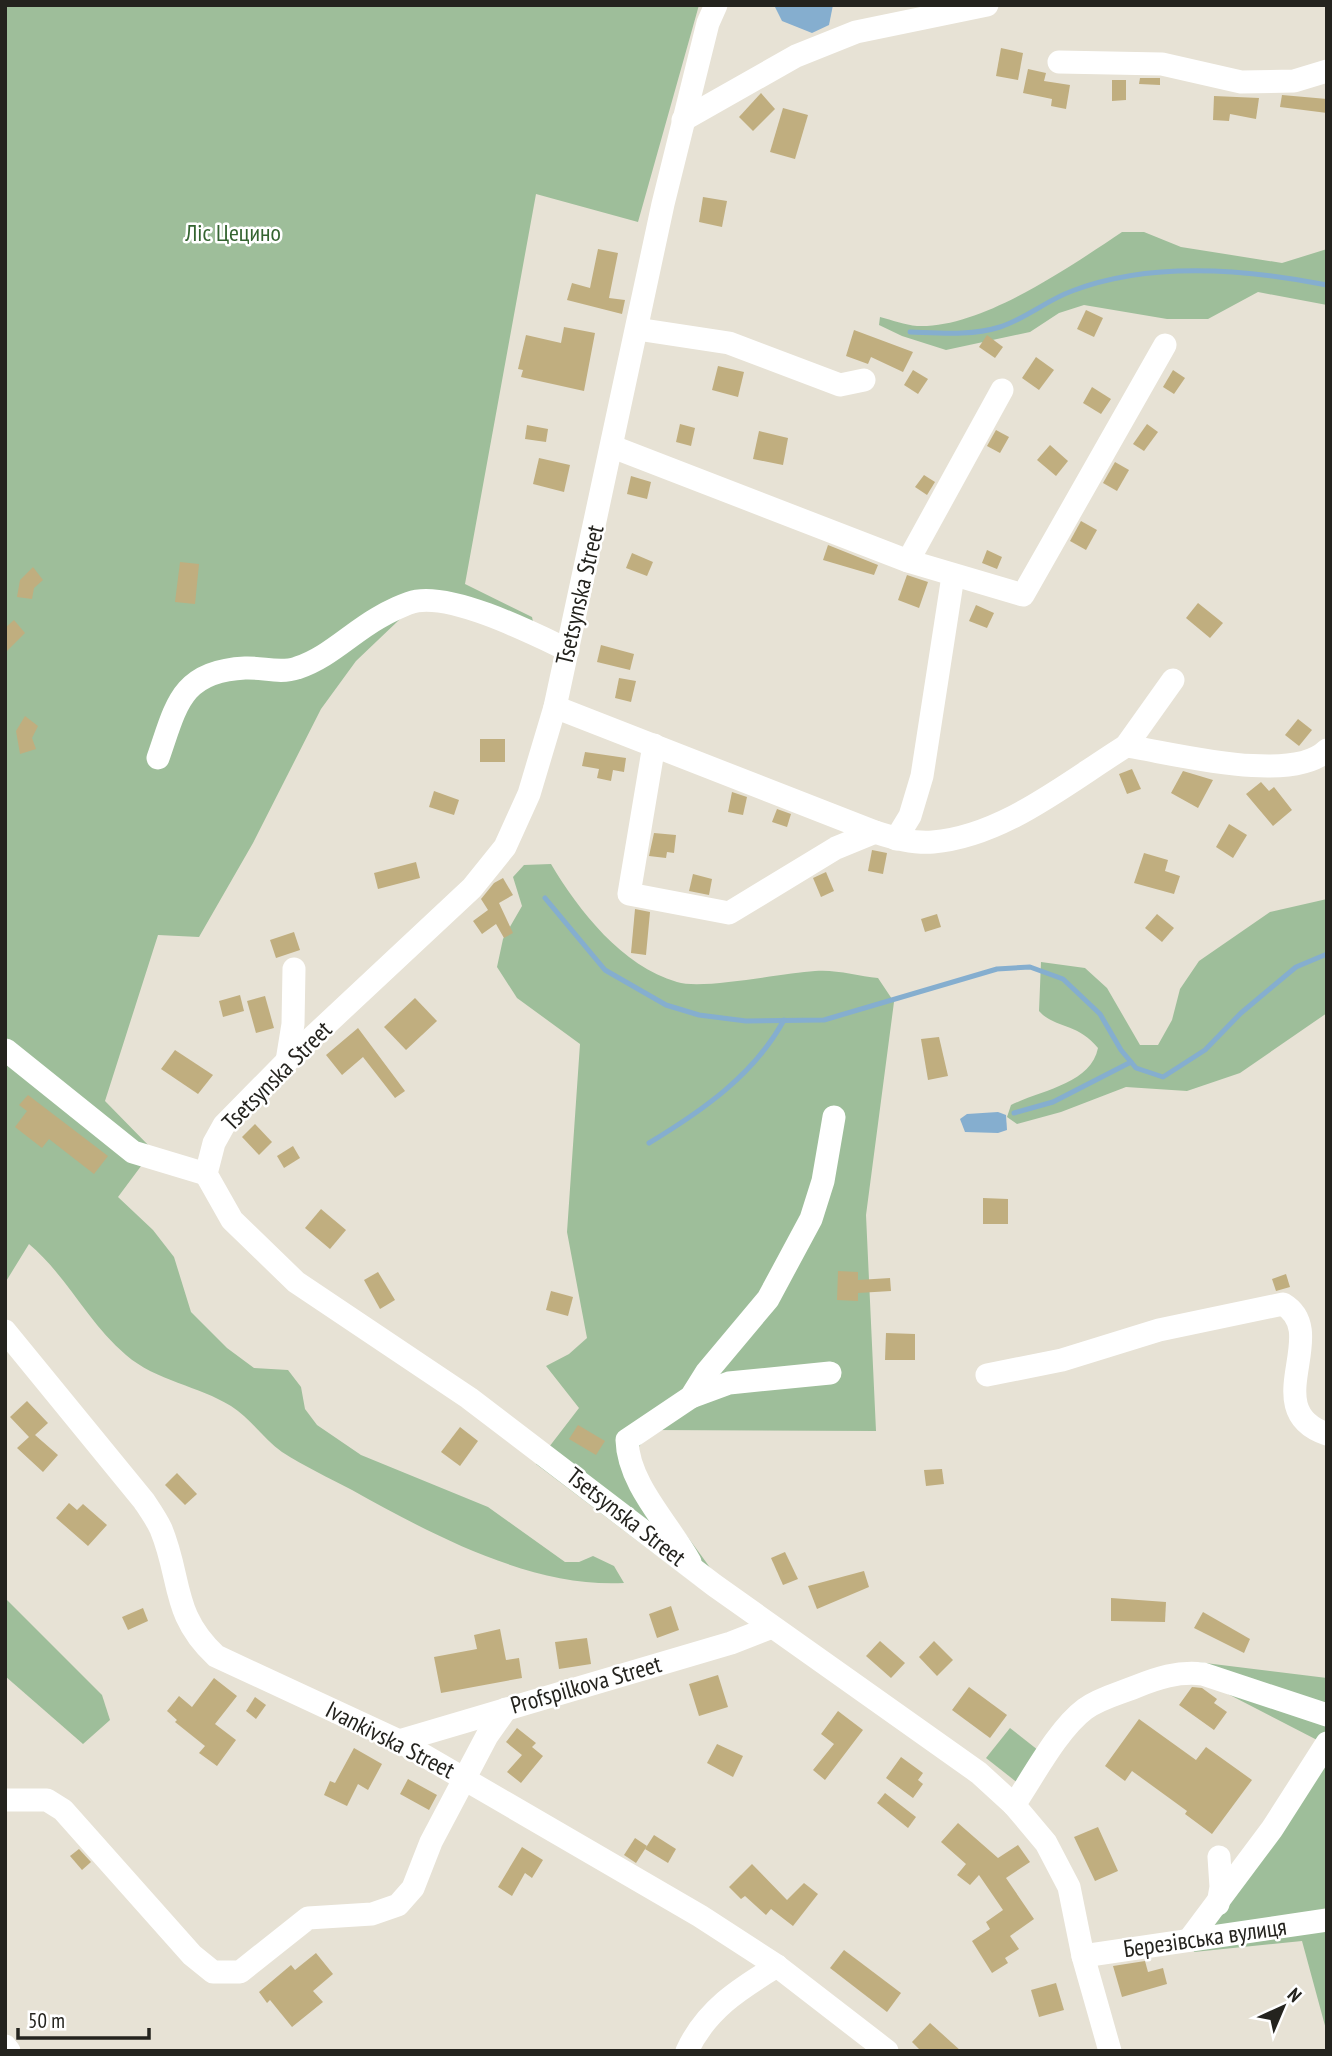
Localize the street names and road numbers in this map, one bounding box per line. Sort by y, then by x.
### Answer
street label: Tsetsynska Street [548,521,611,668]
street label: Tsetsynska Street [215,1014,338,1137]
street label: Tsetsynska Street [561,1460,692,1573]
street label: Profspilkova Street [507,1648,665,1721]
street label: Ivankivska Street [321,1694,460,1785]
street label: Березівська вулиця [1121,1911,1288,1964]

